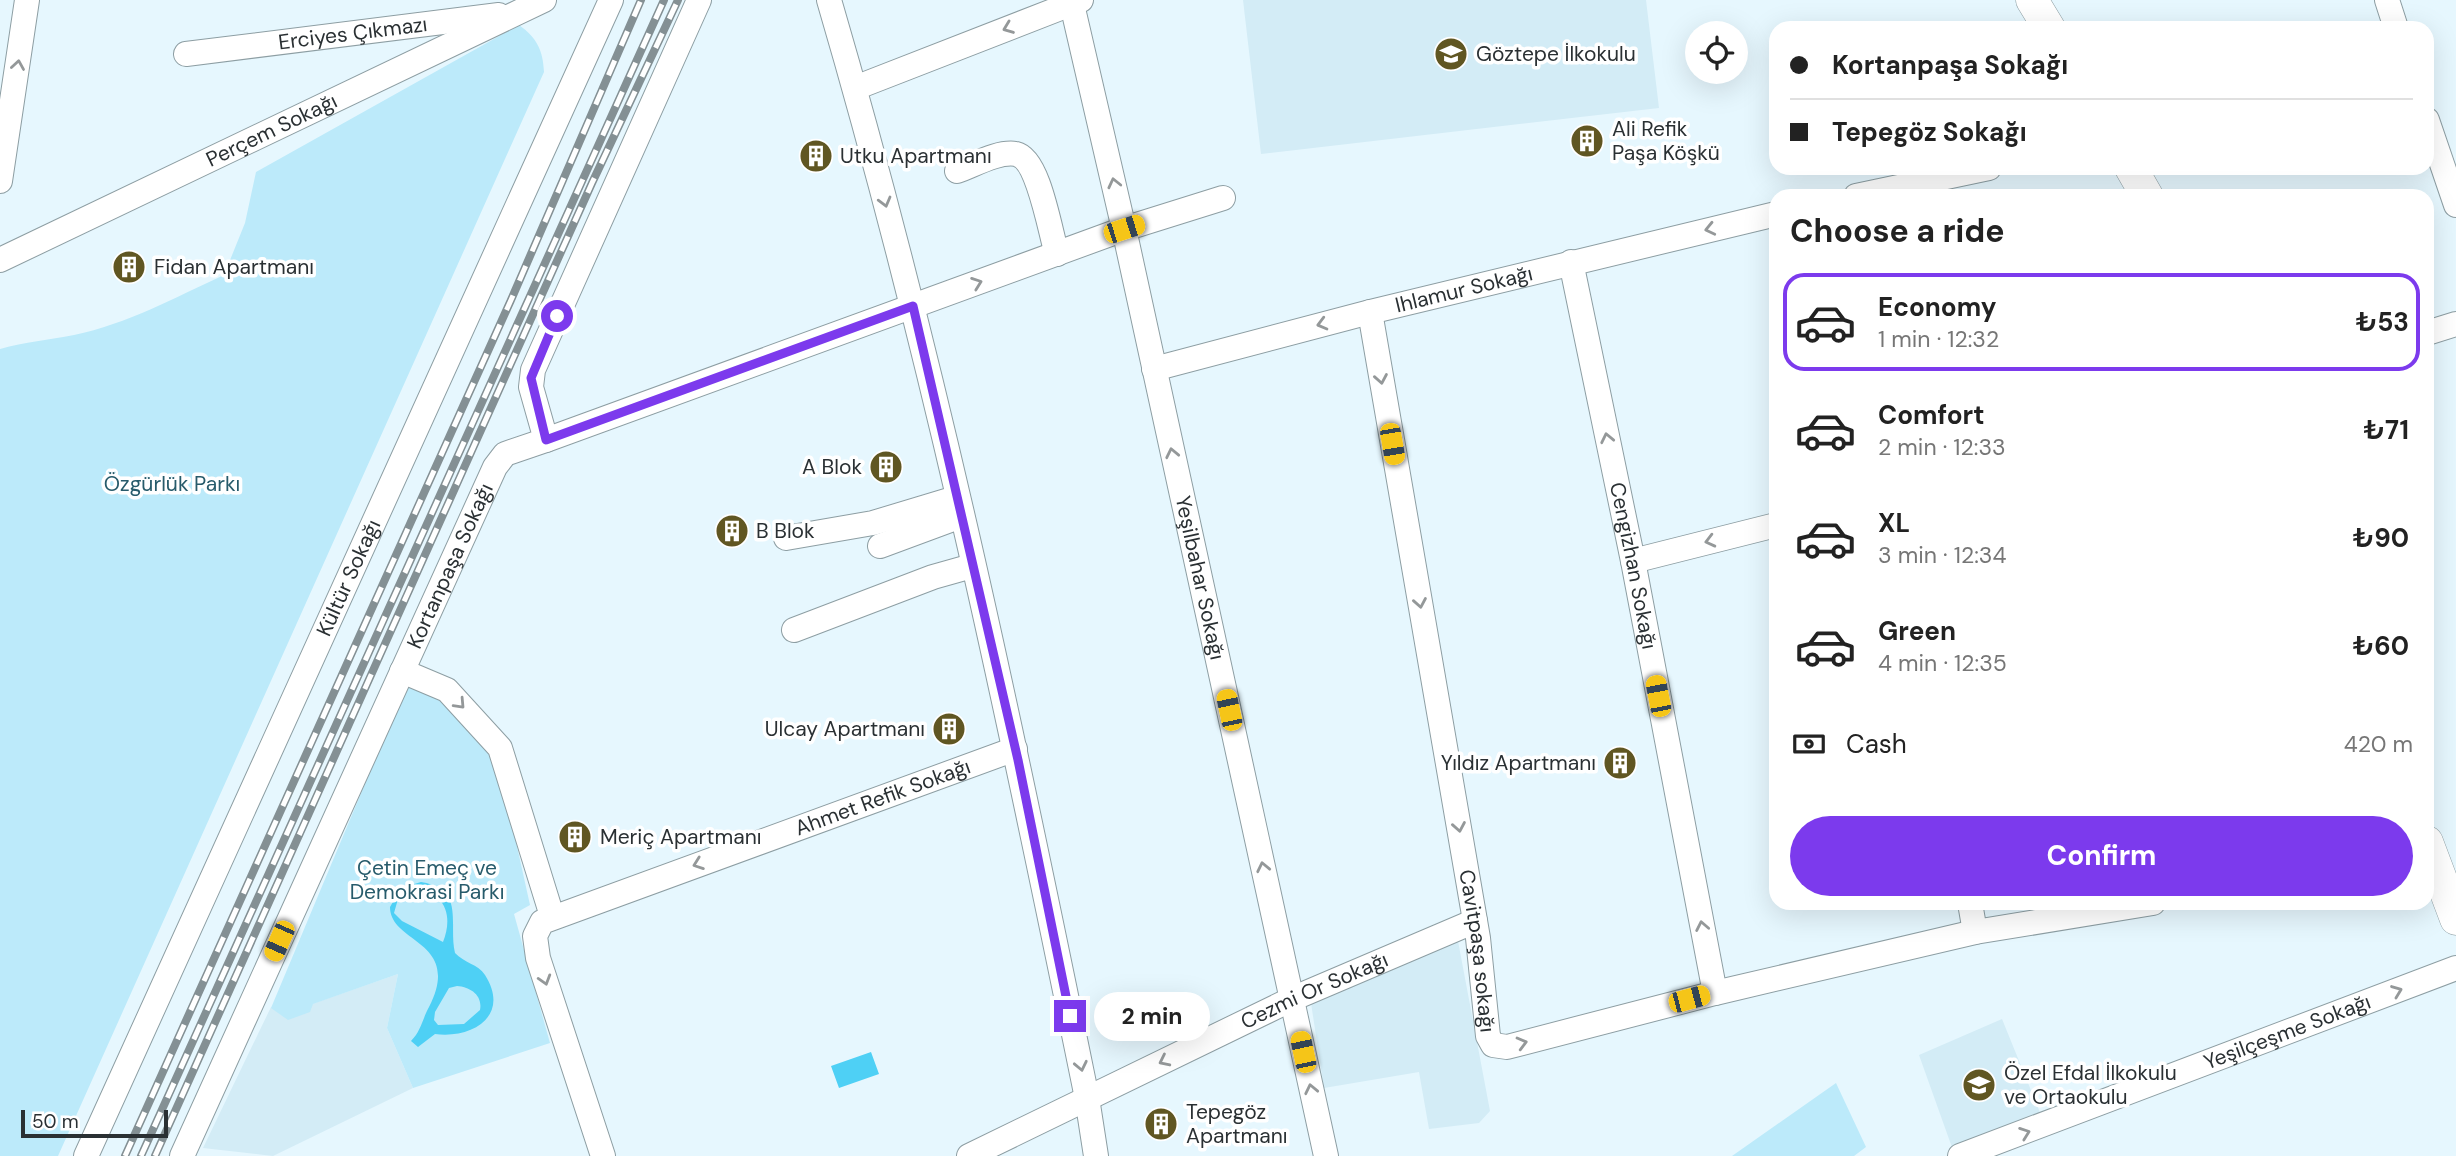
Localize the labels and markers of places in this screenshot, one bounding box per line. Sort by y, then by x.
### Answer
school or university icon: Göztepe İlkokulu [1432,35,1470,73]
place label: Göztepe İlkokulu [1476,40,1636,68]
place label: Ali Refik Paşa Köşkü [1612,115,1720,167]
building icon: Ali Refik Paşa Köşkü [1568,122,1606,160]
building icon: Utku Apartmanı [797,137,835,175]
place label: Utku Apartmanı [840,142,992,170]
building icon: Fidan Apartmanı [110,248,148,286]
place label: Fidan Apartmanı [154,253,314,281]
building icon: A Blok [867,448,905,486]
place label: A Blok [802,453,862,481]
building icon: B Blok [713,512,751,550]
place label: B Blok [756,517,815,545]
building icon: Ulcay Apartmanı [930,710,968,748]
place label: Ulcay Apartmanı [765,715,925,743]
building icon: Yıldız Apartmanı [1601,744,1639,782]
place label: Yıldız Apartmanı [1441,749,1596,777]
building icon: Meriç Apartmanı [556,818,594,856]
place label: Meriç Apartmanı [600,823,761,851]
place label: Özel Efdal İlkokulu ve Ortaokulu [2004,1059,2177,1111]
school or university icon: Özel Efdal İlkokulu ve Ortaokulu [1960,1066,1998,1104]
place label: Tepegöz Apartmanı [1186,1098,1287,1150]
building icon: Tepegöz Apartmanı [1142,1105,1180,1143]

